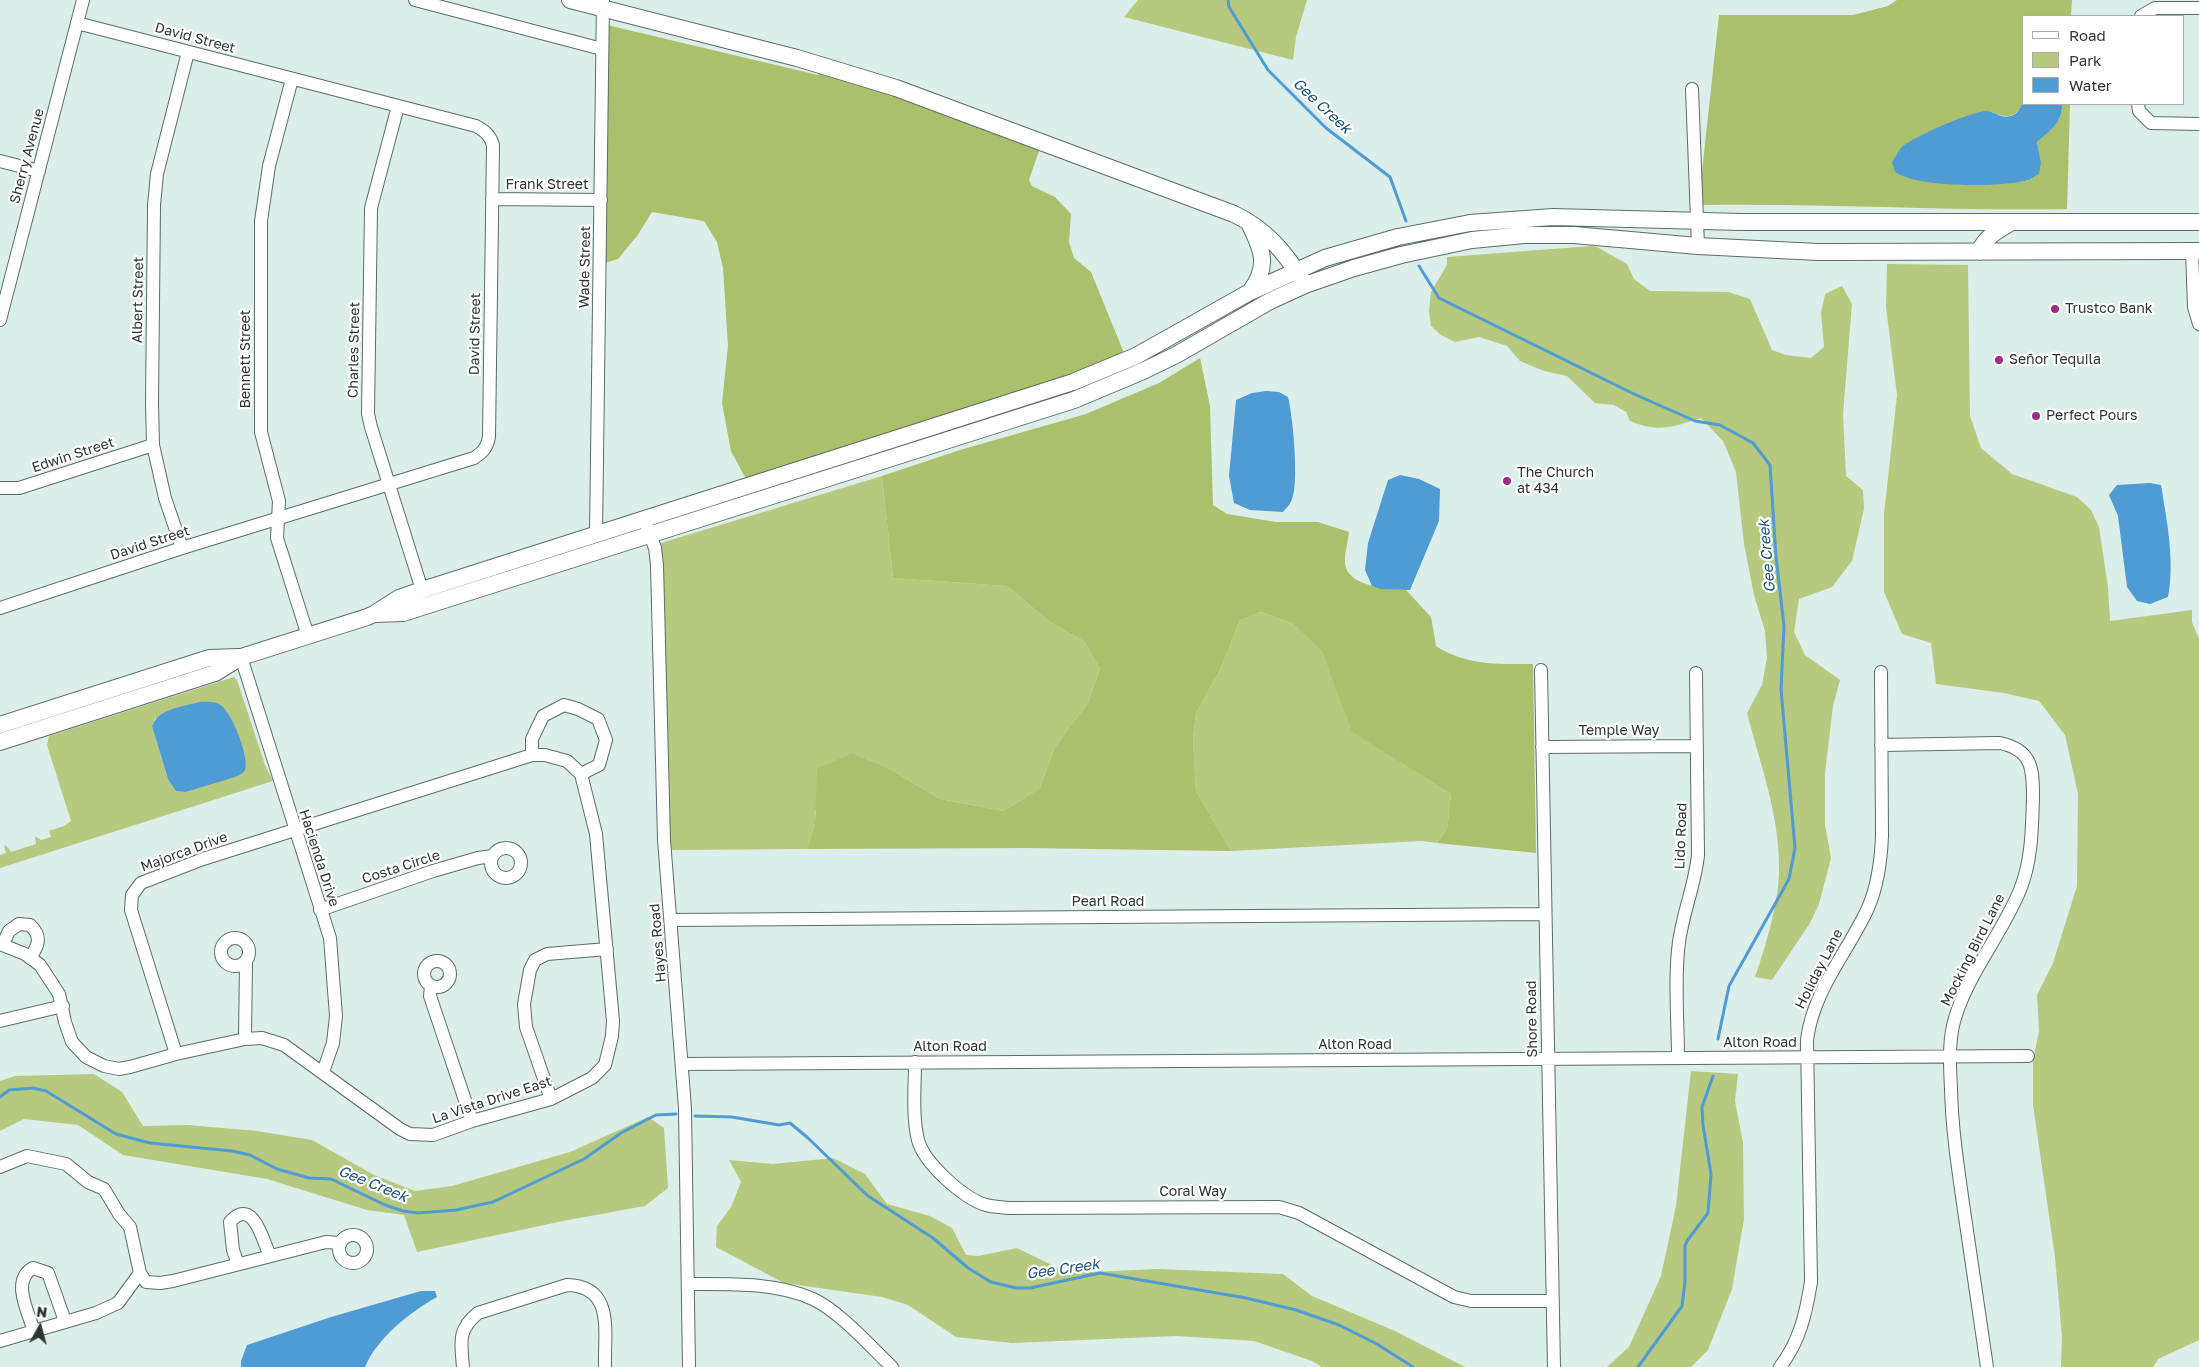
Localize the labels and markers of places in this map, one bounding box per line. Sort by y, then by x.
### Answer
place label: Trustco Bank [2065,301,2153,317]
marker: Trustco Bank [2049,303,2061,315]
place label: Señor Tequila [2009,352,2101,368]
marker: Señor Tequila [1993,354,2005,366]
place label: Perfect Pours [2046,408,2137,424]
marker: Perfect Pours [2030,410,2042,422]
place label: The Church at 434 [1517,465,1594,498]
marker: The Church at 434 [1501,475,1513,487]

